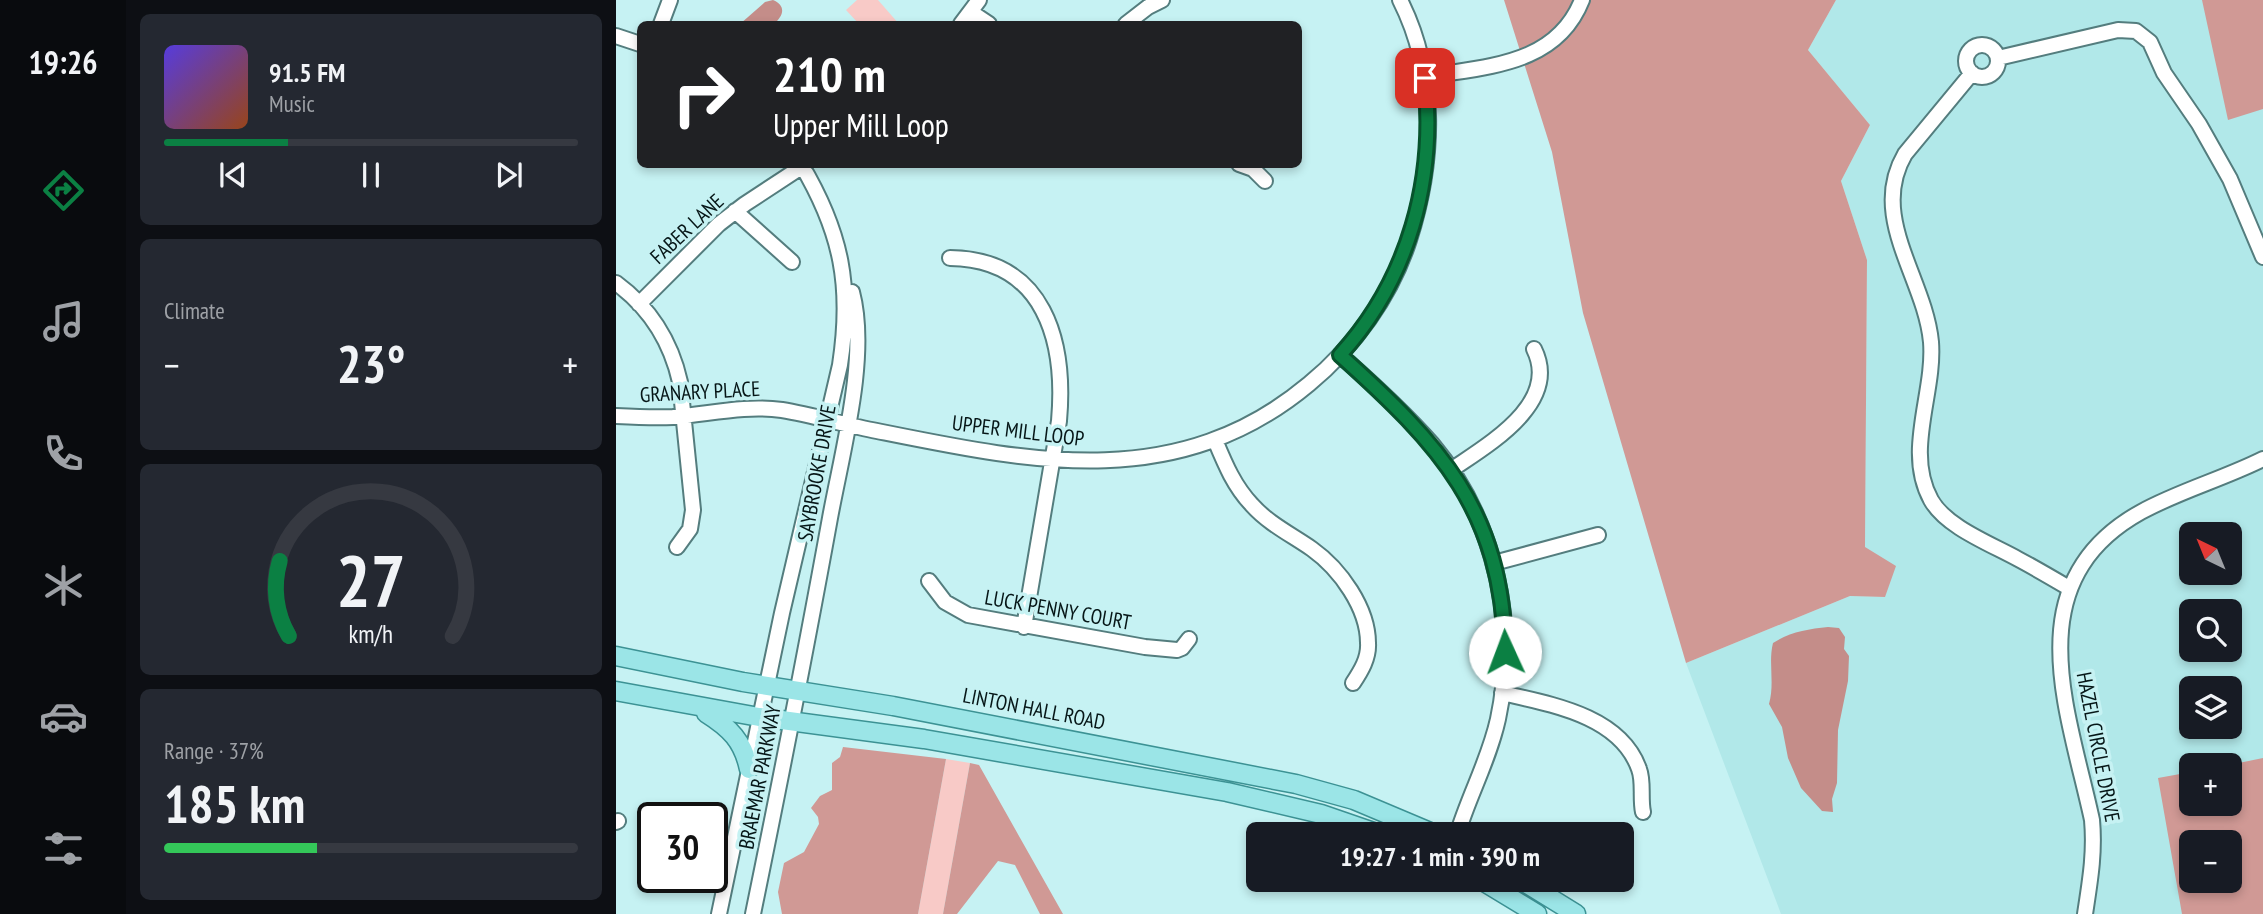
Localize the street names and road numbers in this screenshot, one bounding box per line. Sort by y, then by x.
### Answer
street label: FABER LANE [644,188,729,270]
street label: GRANARY PLACE [639,375,761,408]
street label: SAYBROOKE DRIVE [791,402,842,543]
street label: UPPER MILL LOOP [950,409,1086,452]
street label: LUCK PENNY COURT [983,583,1134,636]
street label: HAZEL CIRCLE DRIVE [2071,670,2126,824]
street label: LINTON HALL ROAD [961,681,1108,736]
street label: BRAEMAR PARKWAY [732,702,787,851]

